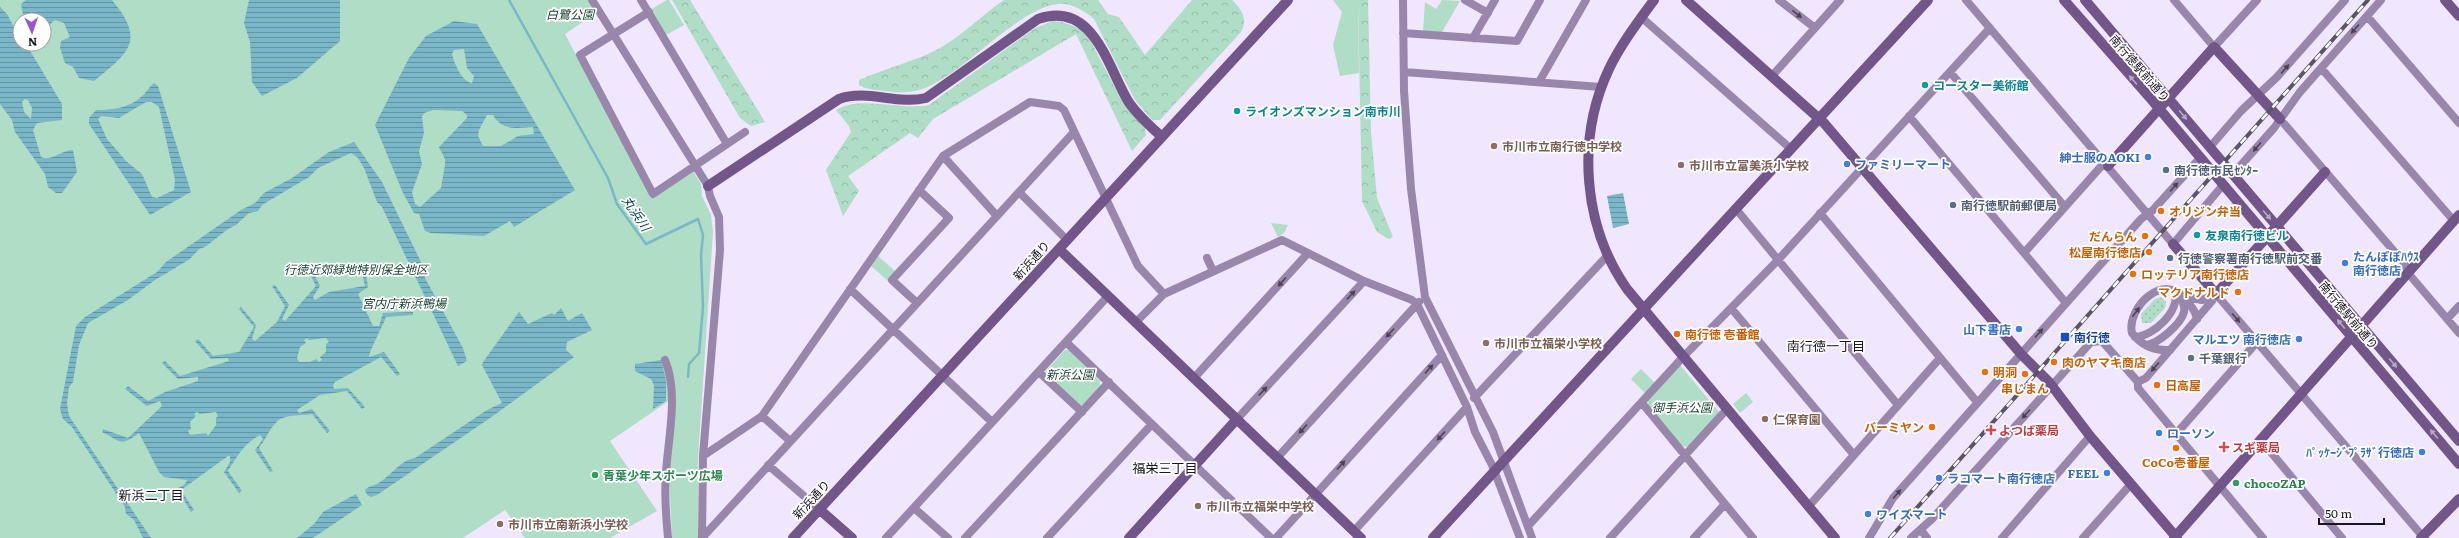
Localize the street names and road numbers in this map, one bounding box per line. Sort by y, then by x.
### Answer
street label: 南行徳駅前通り [2106,30,2174,106]
street label: 新浜通り [1008,236,1054,284]
street label: 南行徳駅前通り [2315,277,2383,353]
street label: 新浜通り [788,475,834,523]

